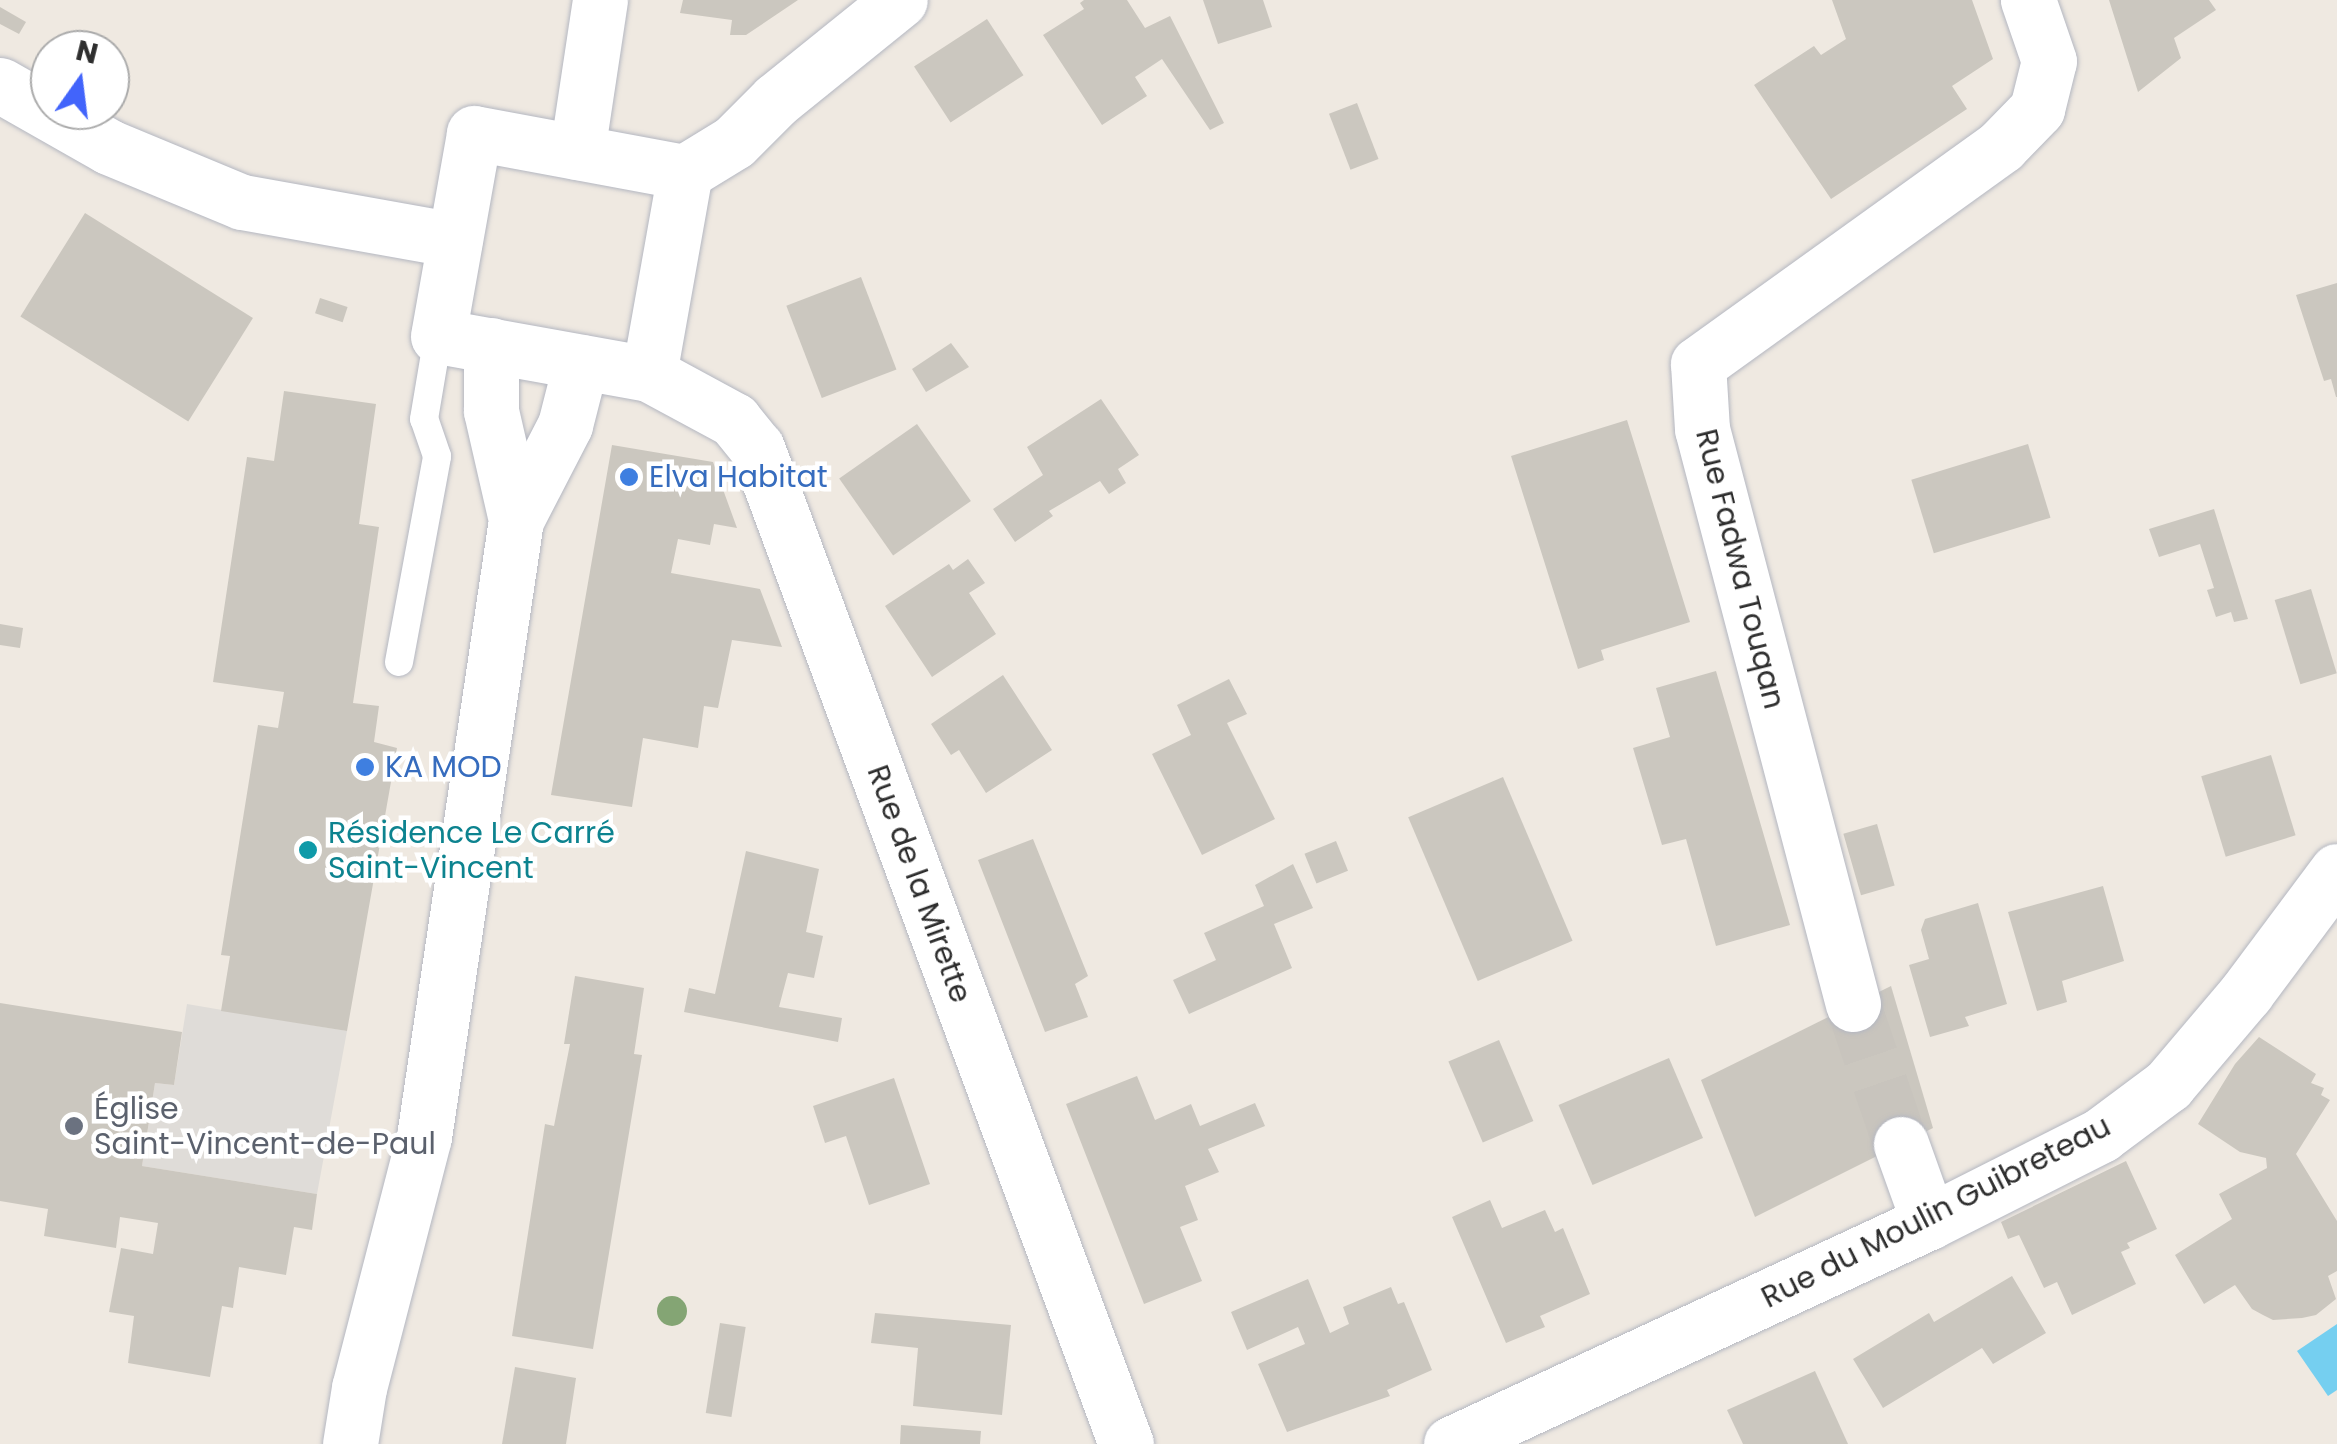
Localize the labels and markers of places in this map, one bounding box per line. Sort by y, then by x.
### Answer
place label: Elva Habitat [649,459,828,495]
marker: Elva Habitat [618,466,640,488]
place label: KA MOD [385,749,502,785]
marker: KA MOD [354,756,376,778]
place label: Résidence Le Carré Saint-Vincent [328,815,615,886]
marker: Résidence Le Carré Saint-Vincent [297,839,319,861]
place label: Église Saint-Vincent-de-Paul [94,1091,436,1162]
marker: Église Saint-Vincent-de-Paul [63,1115,85,1137]

